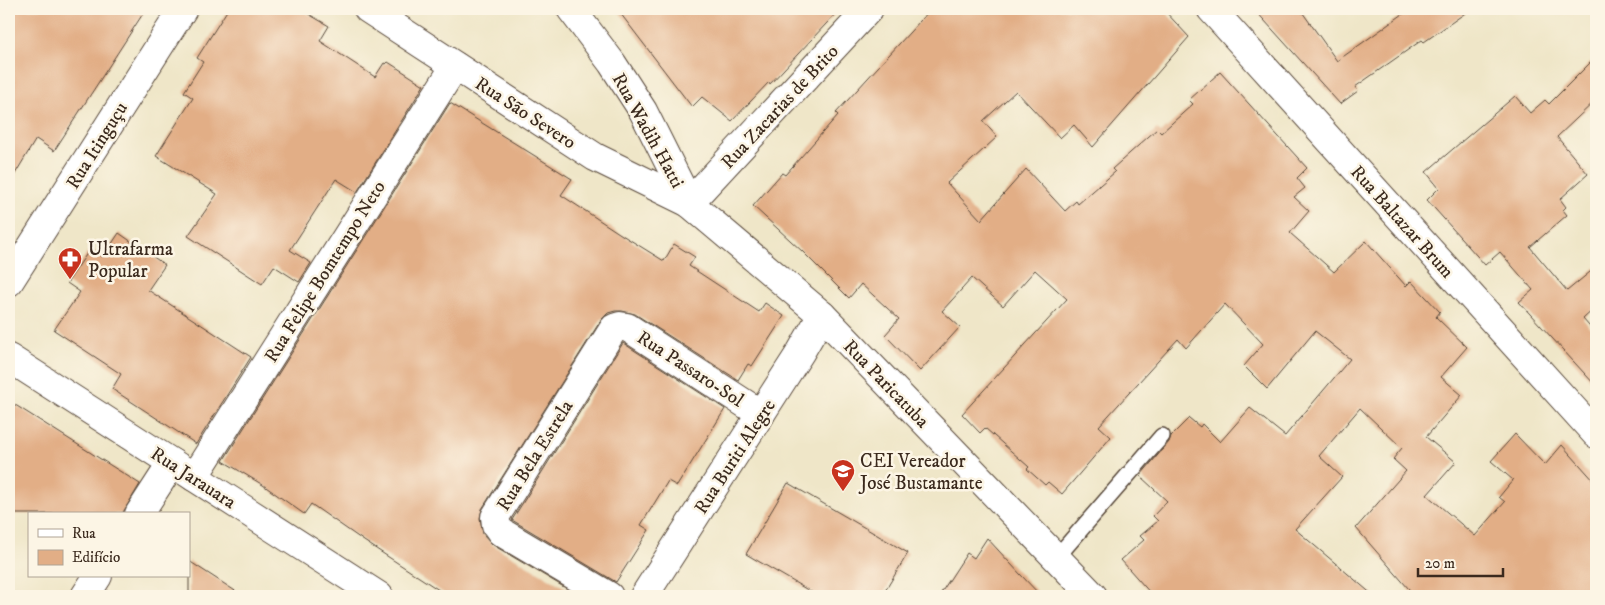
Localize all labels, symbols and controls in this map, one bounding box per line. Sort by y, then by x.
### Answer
street label: Rua Zacarias de Brito [717,40,844,174]
street label: Rua Wadih Hatti [607,69,689,192]
street label: Rua São Severo [470,72,580,154]
street label: Rua Itinguçu [62,98,133,194]
street label: Rua Baltazar Brum [1345,161,1459,283]
street label: Rua Felipe Bomtempo Neto [260,177,391,367]
place label: Ultrafarma Popular [88,238,173,283]
pharmacy icon: Ultrafarma Popular [57,246,83,280]
street label: Rua Passaro-Sol [632,326,748,412]
street label: Rua Paricatuba [838,335,934,433]
street label: Rua Buriti Alegre [690,395,781,518]
street label: Rua Bela Estrela [492,396,578,515]
street label: Rua Jarauara [146,442,240,514]
place label: CEI Vereador José Bustamante [858,450,983,495]
school or university icon: CEI Vereador José Bustamante [830,458,856,492]
legend [28,512,190,578]
text: Rua [72,524,96,543]
scale bar [1418,545,1502,577]
text: Edifício [72,548,120,567]
text: 20 m [1425,554,1455,573]

